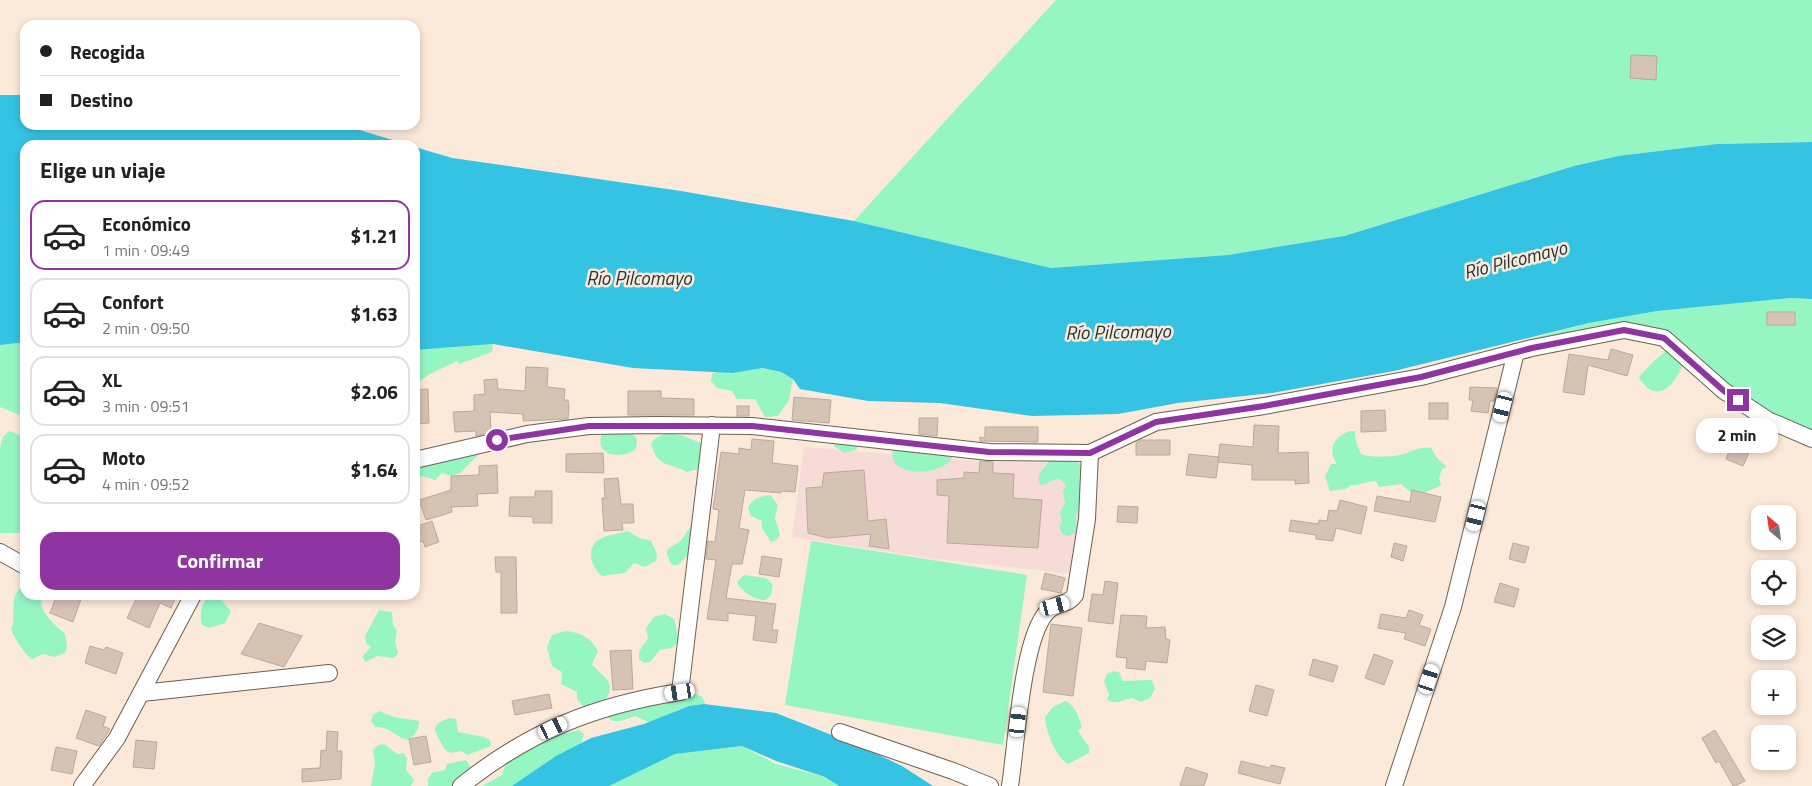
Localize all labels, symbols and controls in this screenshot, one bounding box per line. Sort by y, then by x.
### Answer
text: Recogida [70,37,145,66]
text: Destino [70,85,133,114]
text: Elige un viaje [40,153,166,187]
text: Económico [102,209,191,238]
icon: car [42,213,87,258]
text: $1.21 [351,221,398,250]
water label: Río Pilcomayo [1460,232,1570,286]
text: 1 min · 09:49 [102,238,190,262]
water label: Río Pilcomayo [586,263,692,292]
text: Confort [102,287,164,316]
icon: car [42,291,87,336]
text: $1.63 [351,299,398,328]
text: 2 min · 09:50 [102,316,190,340]
water label: Río Pilcomayo [1065,316,1172,346]
text: XL [102,365,122,394]
icon: car [42,369,87,414]
text: $2.06 [351,377,398,406]
route end [1727,389,1749,411]
car [1492,391,1513,423]
text: 3 min · 09:51 [102,394,190,418]
callout: 2 min [1697,418,1779,452]
text: 2 min [1718,423,1756,447]
route start [486,429,508,451]
text: Moto [102,443,145,472]
icon: car [42,447,87,492]
text: $1.64 [351,455,398,484]
text: 4 min · 09:52 [102,472,190,496]
car [1465,500,1486,532]
north arrow [1751,505,1796,550]
map controls [1751,505,1796,770]
button: Confirmar [40,532,400,590]
button: locate [1751,560,1796,605]
car [1038,595,1071,617]
button: layers [1751,615,1796,660]
car [1417,662,1440,696]
button: + [1751,670,1796,715]
car [664,682,695,702]
car [1008,706,1027,738]
car [536,715,569,741]
button: − [1751,725,1796,770]

